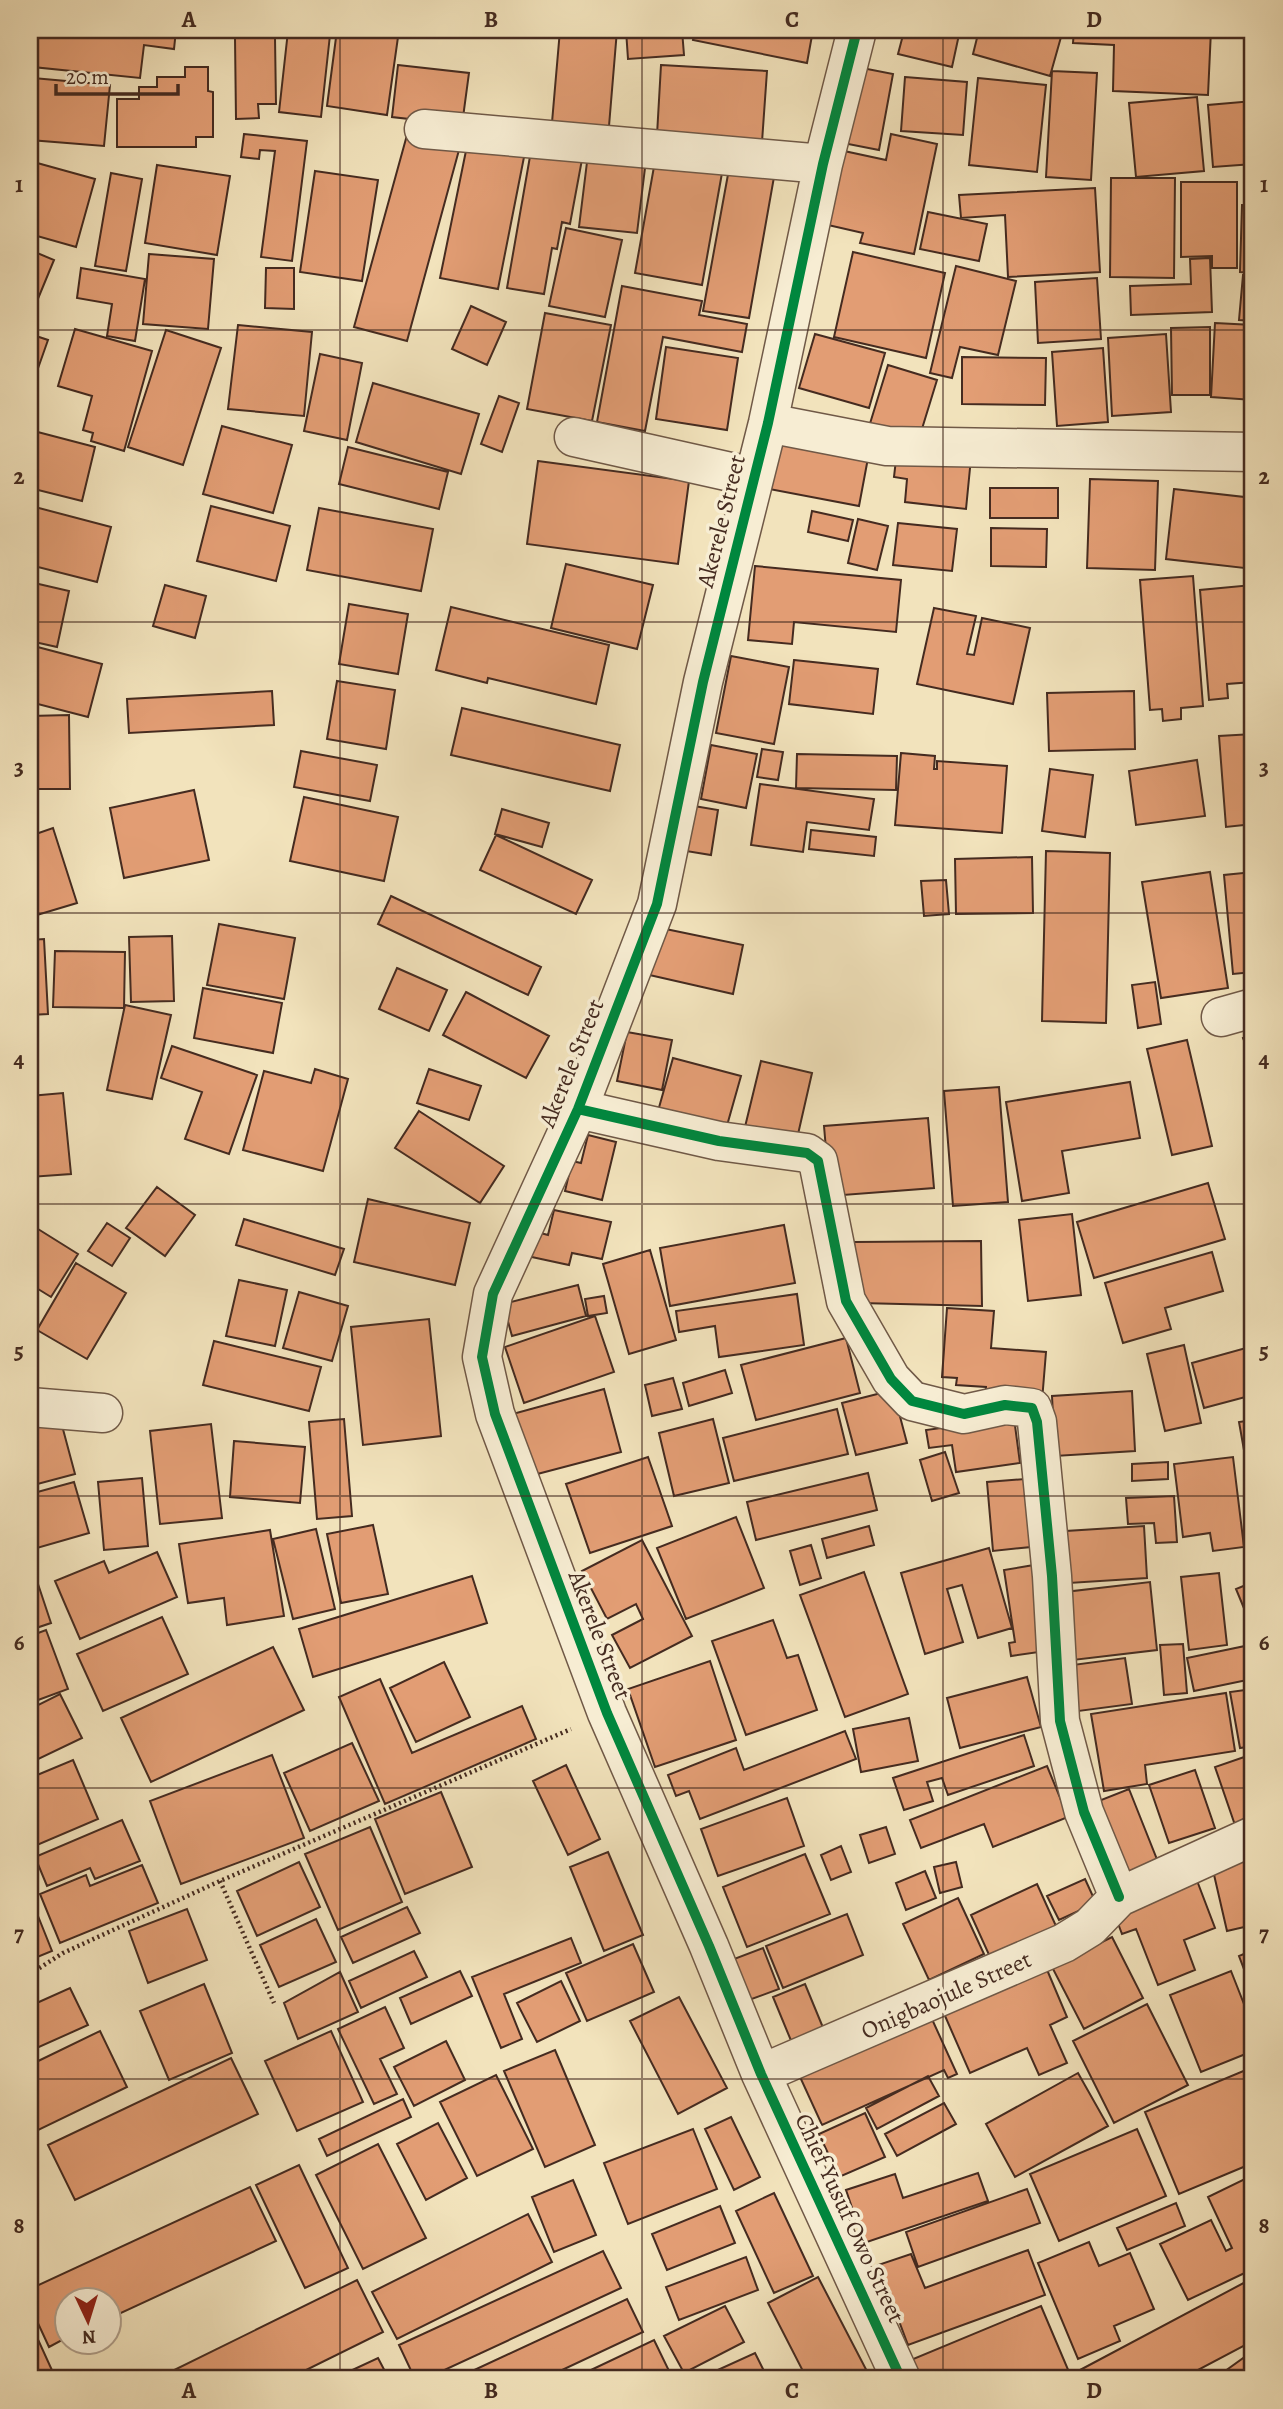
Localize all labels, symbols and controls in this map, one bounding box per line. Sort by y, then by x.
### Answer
text: A [181,4,197,35]
text: B [484,4,498,35]
text: C [785,4,799,35]
text: D [1086,4,1102,35]
scale bar [56,52,178,96]
text: 20 m [66,63,109,91]
text: 1 [15,169,23,200]
text: 1 [1260,169,1268,200]
street label: Akerele Street [689,451,753,592]
text: 2 [13,461,25,492]
text: 2 [1258,461,1270,492]
text: 3 [14,752,24,783]
text: 3 [1259,752,1269,783]
street label: Akerele Street [530,994,611,1133]
text: 4 [14,1044,25,1075]
text: 4 [1259,1044,1270,1075]
text: 5 [14,1335,24,1366]
text: 5 [1259,1335,1269,1366]
street label: Akerele Street [560,1565,639,1704]
text: 6 [14,1627,25,1658]
text: 6 [1259,1627,1270,1658]
text: 7 [14,1918,24,1949]
text: 7 [1259,1918,1269,1949]
street label: Onigbaojule Street [856,1943,1036,2047]
street label: Chief Yusuf Owo Street [787,2108,913,2328]
text: 8 [13,2210,25,2241]
text: 8 [1258,2210,1270,2241]
north arrow [52,2286,122,2356]
text: N [81,2324,97,2350]
text: A [181,2375,197,2406]
text: B [484,2375,498,2406]
text: C [785,2375,799,2406]
text: D [1086,2375,1102,2406]

